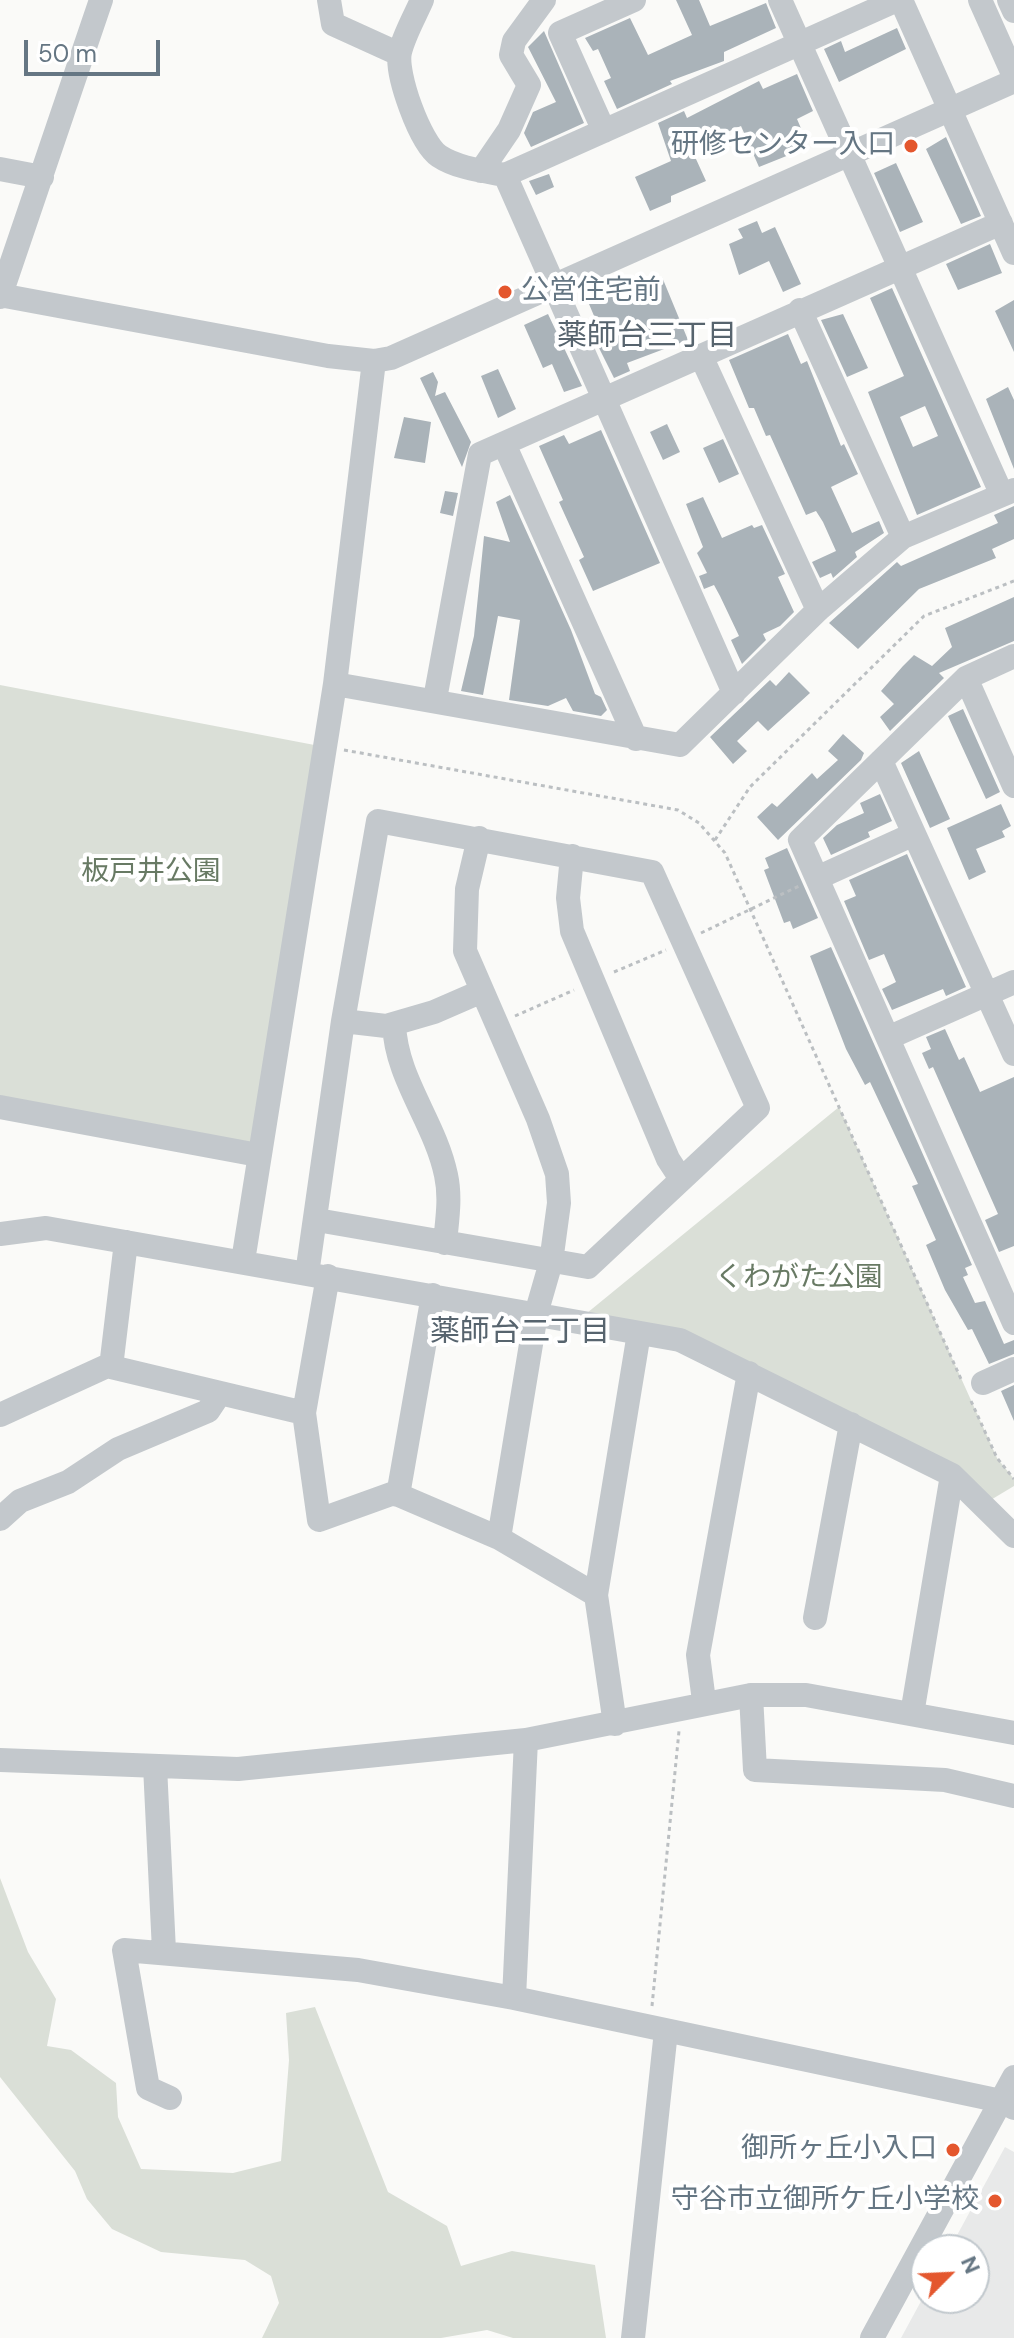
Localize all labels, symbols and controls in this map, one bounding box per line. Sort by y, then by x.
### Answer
scale bar [28,24,164,74]
text: 50 m [38,38,97,69]
place label: 研修センター入口 [671,129,895,163]
marker: 研修センター入口 [902,137,920,155]
place label: 公営住宅前 [521,275,661,309]
marker: 公営住宅前 [496,283,514,301]
district label: 薬師台三丁目 [557,319,737,355]
park label: 板戸井公園 [81,856,221,890]
park label: くわがた公園 [715,1262,883,1296]
district label: 薬師台二丁目 [430,1315,610,1351]
place label: 御所ヶ丘小入口 [741,2133,937,2167]
marker: 御所ヶ丘小入口 [944,2141,962,2159]
place label: 守谷市立御所ケ丘小学校 [671,2184,979,2218]
marker: 守谷市立御所ケ丘小学校 [986,2192,1004,2210]
north arrow [910,2234,990,2314]
text: N [954,2252,987,2278]

